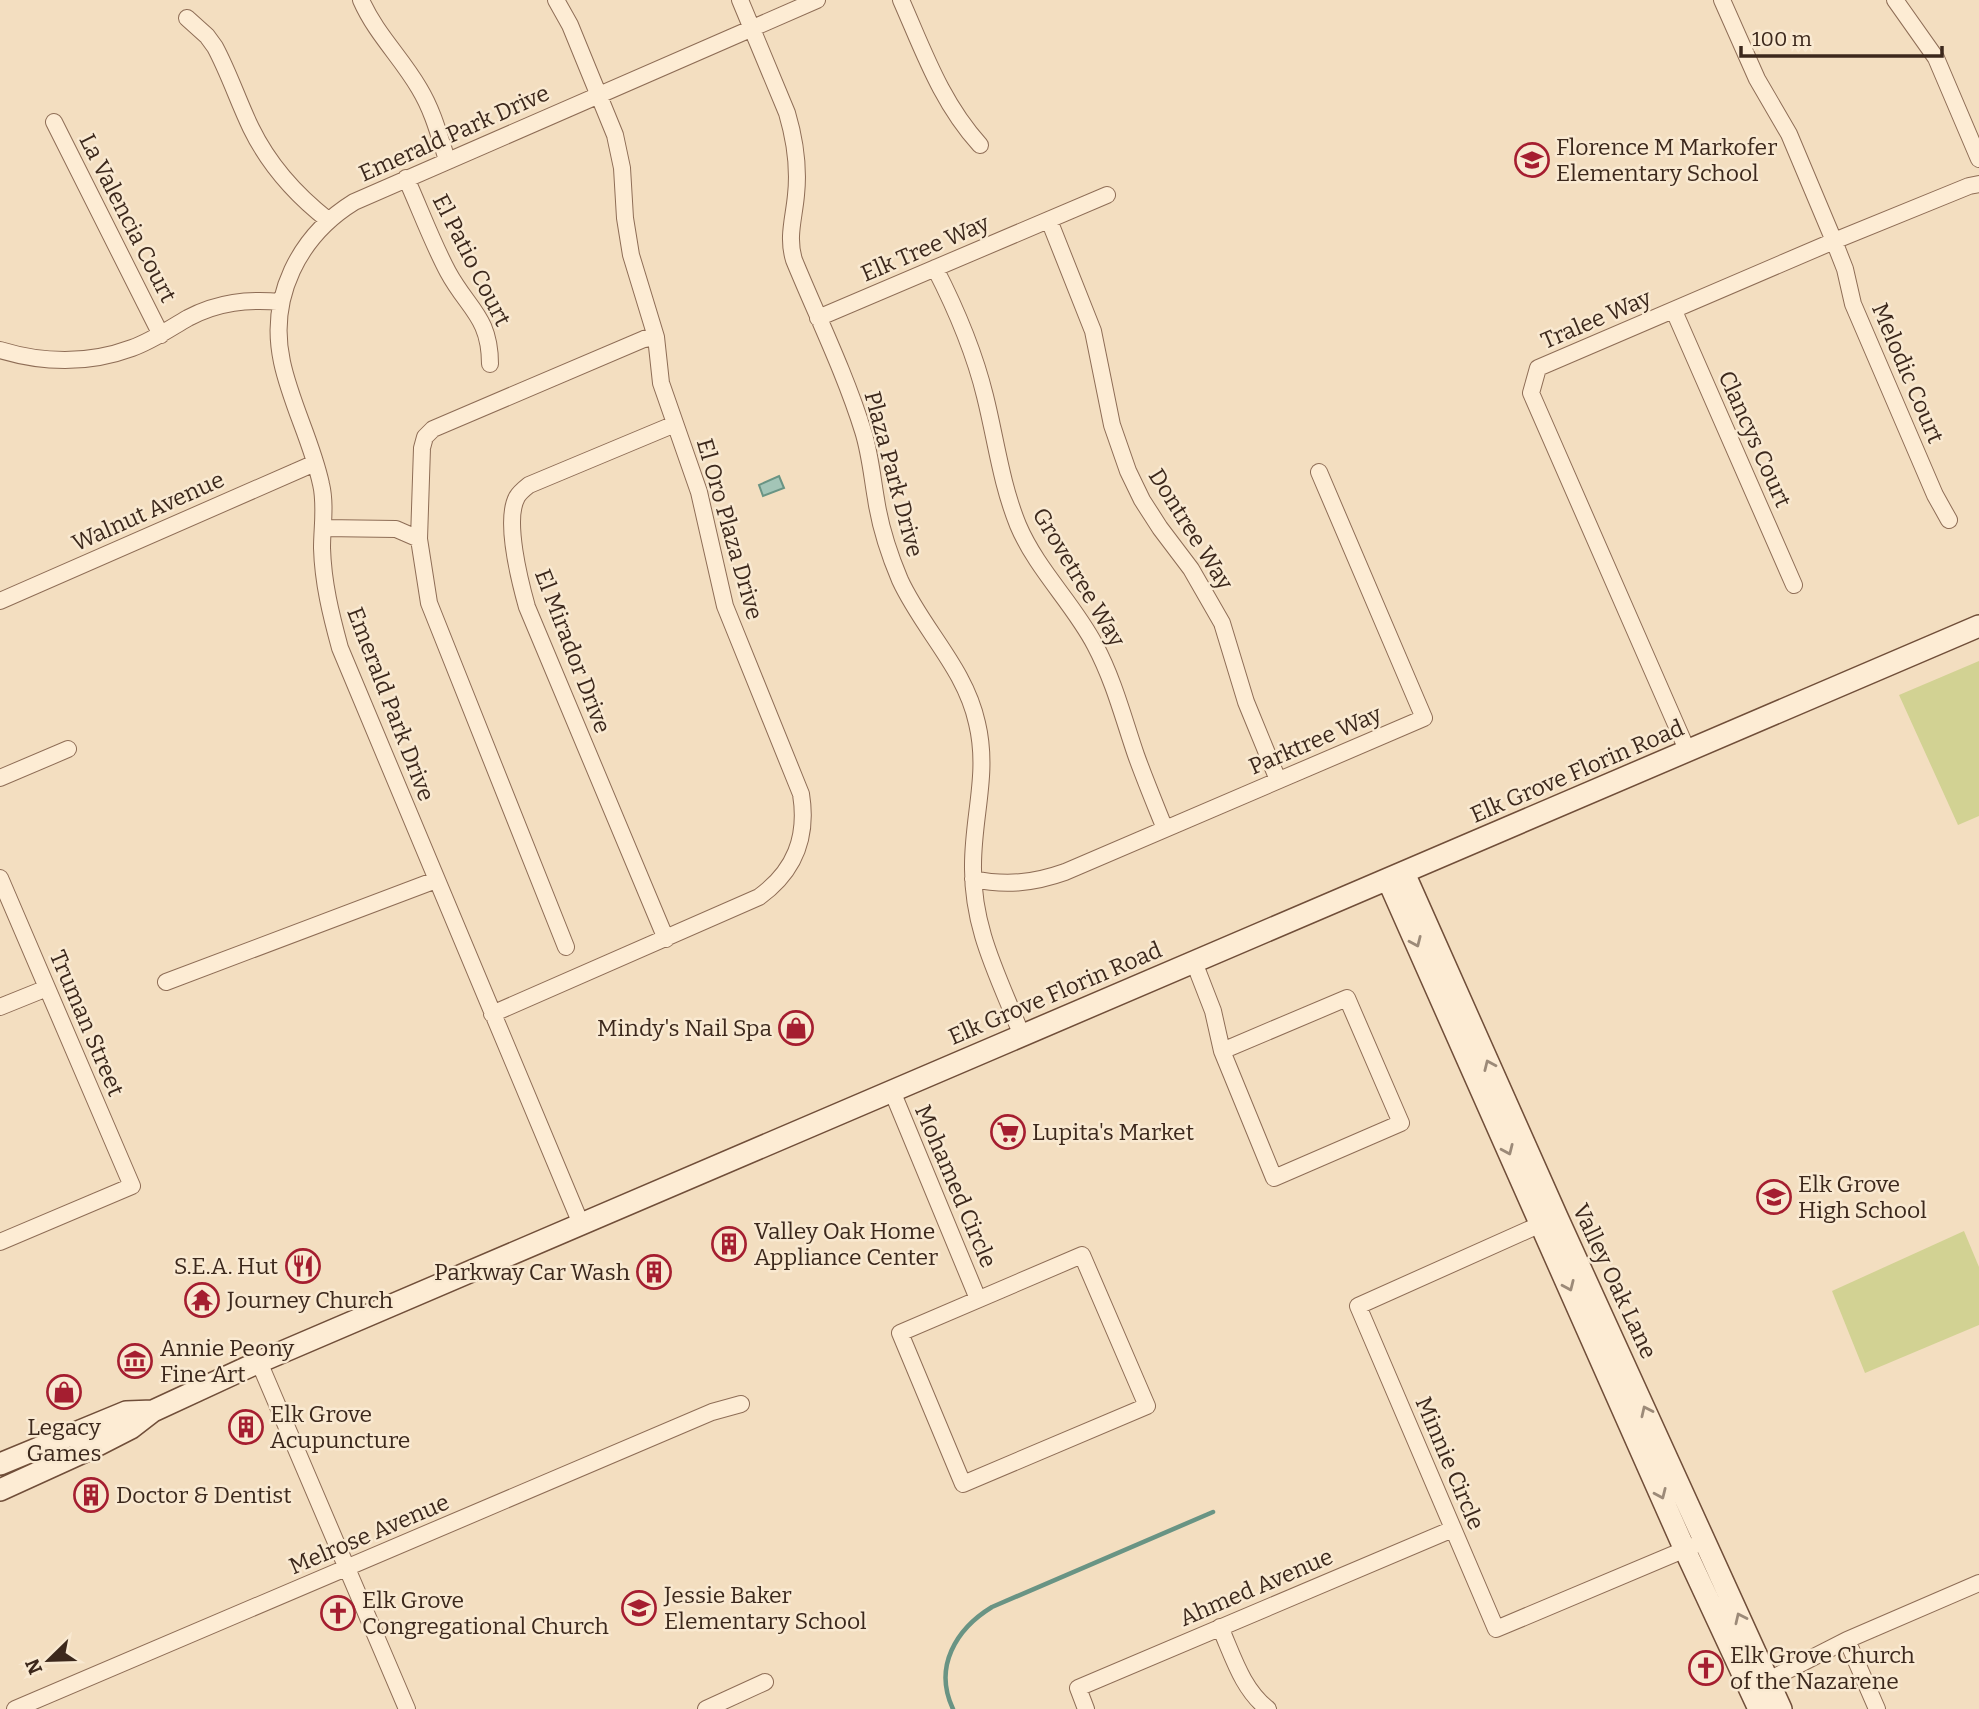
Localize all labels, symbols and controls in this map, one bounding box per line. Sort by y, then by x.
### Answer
scale bar [1741,14,1942,58]
text: 100 m [1752,26,1812,52]
street label: Emerald Park Drive [355,78,553,188]
street label: La Valencia Court [73,129,183,307]
place label: Florence M Markofer Elementary School [1556,133,1777,187]
school or university icon: Florence M Markofer Elementary School [1513,141,1551,179]
street label: El Patio Court [427,189,517,331]
street label: Elk Tree Way [857,208,994,288]
street label: Tralee Way [1537,283,1656,355]
street label: Melodic Court [1866,299,1950,447]
street label: Clancys Court [1712,366,1798,512]
street label: Plaza Park Drive [858,388,930,560]
street label: El Oro Plaza Drive [691,435,769,623]
street label: Dontree Way [1143,463,1240,595]
street label: Walnut Avenue [68,465,228,557]
street label: Grovetree Way [1027,502,1132,652]
street label: El Mirador Drive [529,565,617,737]
street label: Emerald Park Drive [341,603,441,805]
street label: Parktree Way [1244,699,1386,781]
street label: Elk Grove Florin Road [1466,713,1688,829]
street label: Elk Grove Florin Road [944,935,1166,1051]
one-way arrow [1408,935,1422,948]
street label: Truman Street [44,946,130,1100]
shop icon: Mindy's Nail Spa [777,1009,815,1047]
place label: Mindy's Nail Spa [597,1014,772,1042]
one-way arrow [1483,1059,1497,1072]
street label: Mohamed Circle [909,1100,1003,1272]
supermarket icon: Lupita's Market [989,1113,1027,1151]
place label: Lupita's Market [1032,1118,1194,1146]
one-way arrow [1500,1143,1514,1155]
place label: Elk Grove High School [1798,1170,1927,1224]
school or university icon: Elk Grove High School [1755,1178,1793,1216]
street label: Valley Oak Lane [1567,1199,1663,1363]
place label: Valley Oak Home Appliance Center [754,1217,938,1271]
building icon: Valley Oak Home Appliance Center [710,1225,748,1263]
restaurant icon: S.E.A. Hut [284,1247,322,1285]
place label: S.E.A. Hut [174,1252,278,1280]
building icon: Parkway Car Wash [635,1253,673,1291]
place label: Parkway Car Wash [434,1258,630,1286]
one-way arrow [1561,1279,1575,1291]
temple icon: Journey Church [183,1281,221,1319]
place label: Journey Church [226,1286,393,1314]
place label: Annie Peony Fine Art [160,1334,295,1388]
museum icon: Annie Peony Fine Art [116,1342,154,1380]
shop icon: Legacy Games [45,1373,83,1411]
street label: Minnie Circle [1409,1392,1491,1534]
place label: Elk Grove Acupuncture [270,1400,410,1454]
one-way arrow [1640,1406,1654,1418]
building icon: Elk Grove Acupuncture [227,1408,265,1446]
place label: Legacy Games [27,1413,102,1467]
building icon: Doctor & Dentist [72,1476,110,1514]
place label: Doctor & Dentist [116,1481,292,1509]
one-way arrow [1653,1487,1667,1499]
street label: Melrose Avenue [285,1488,453,1580]
street label: Ahmed Avenue [1175,1542,1337,1632]
place label: Jessie Baker Elementary School [663,1581,867,1635]
place label: Elk Grove Congregational Church [362,1586,609,1640]
school or university icon: Jessie Baker Elementary School [620,1589,658,1627]
church icon: Elk Grove Congregational Church [319,1594,357,1632]
one-way arrow [1734,1613,1748,1626]
north arrow [14,1625,84,1695]
place label: Elk Grove Church of the Nazarene [1730,1641,1915,1695]
church icon: Elk Grove Church of the Nazarene [1687,1649,1725,1687]
text: N [20,1655,47,1678]

